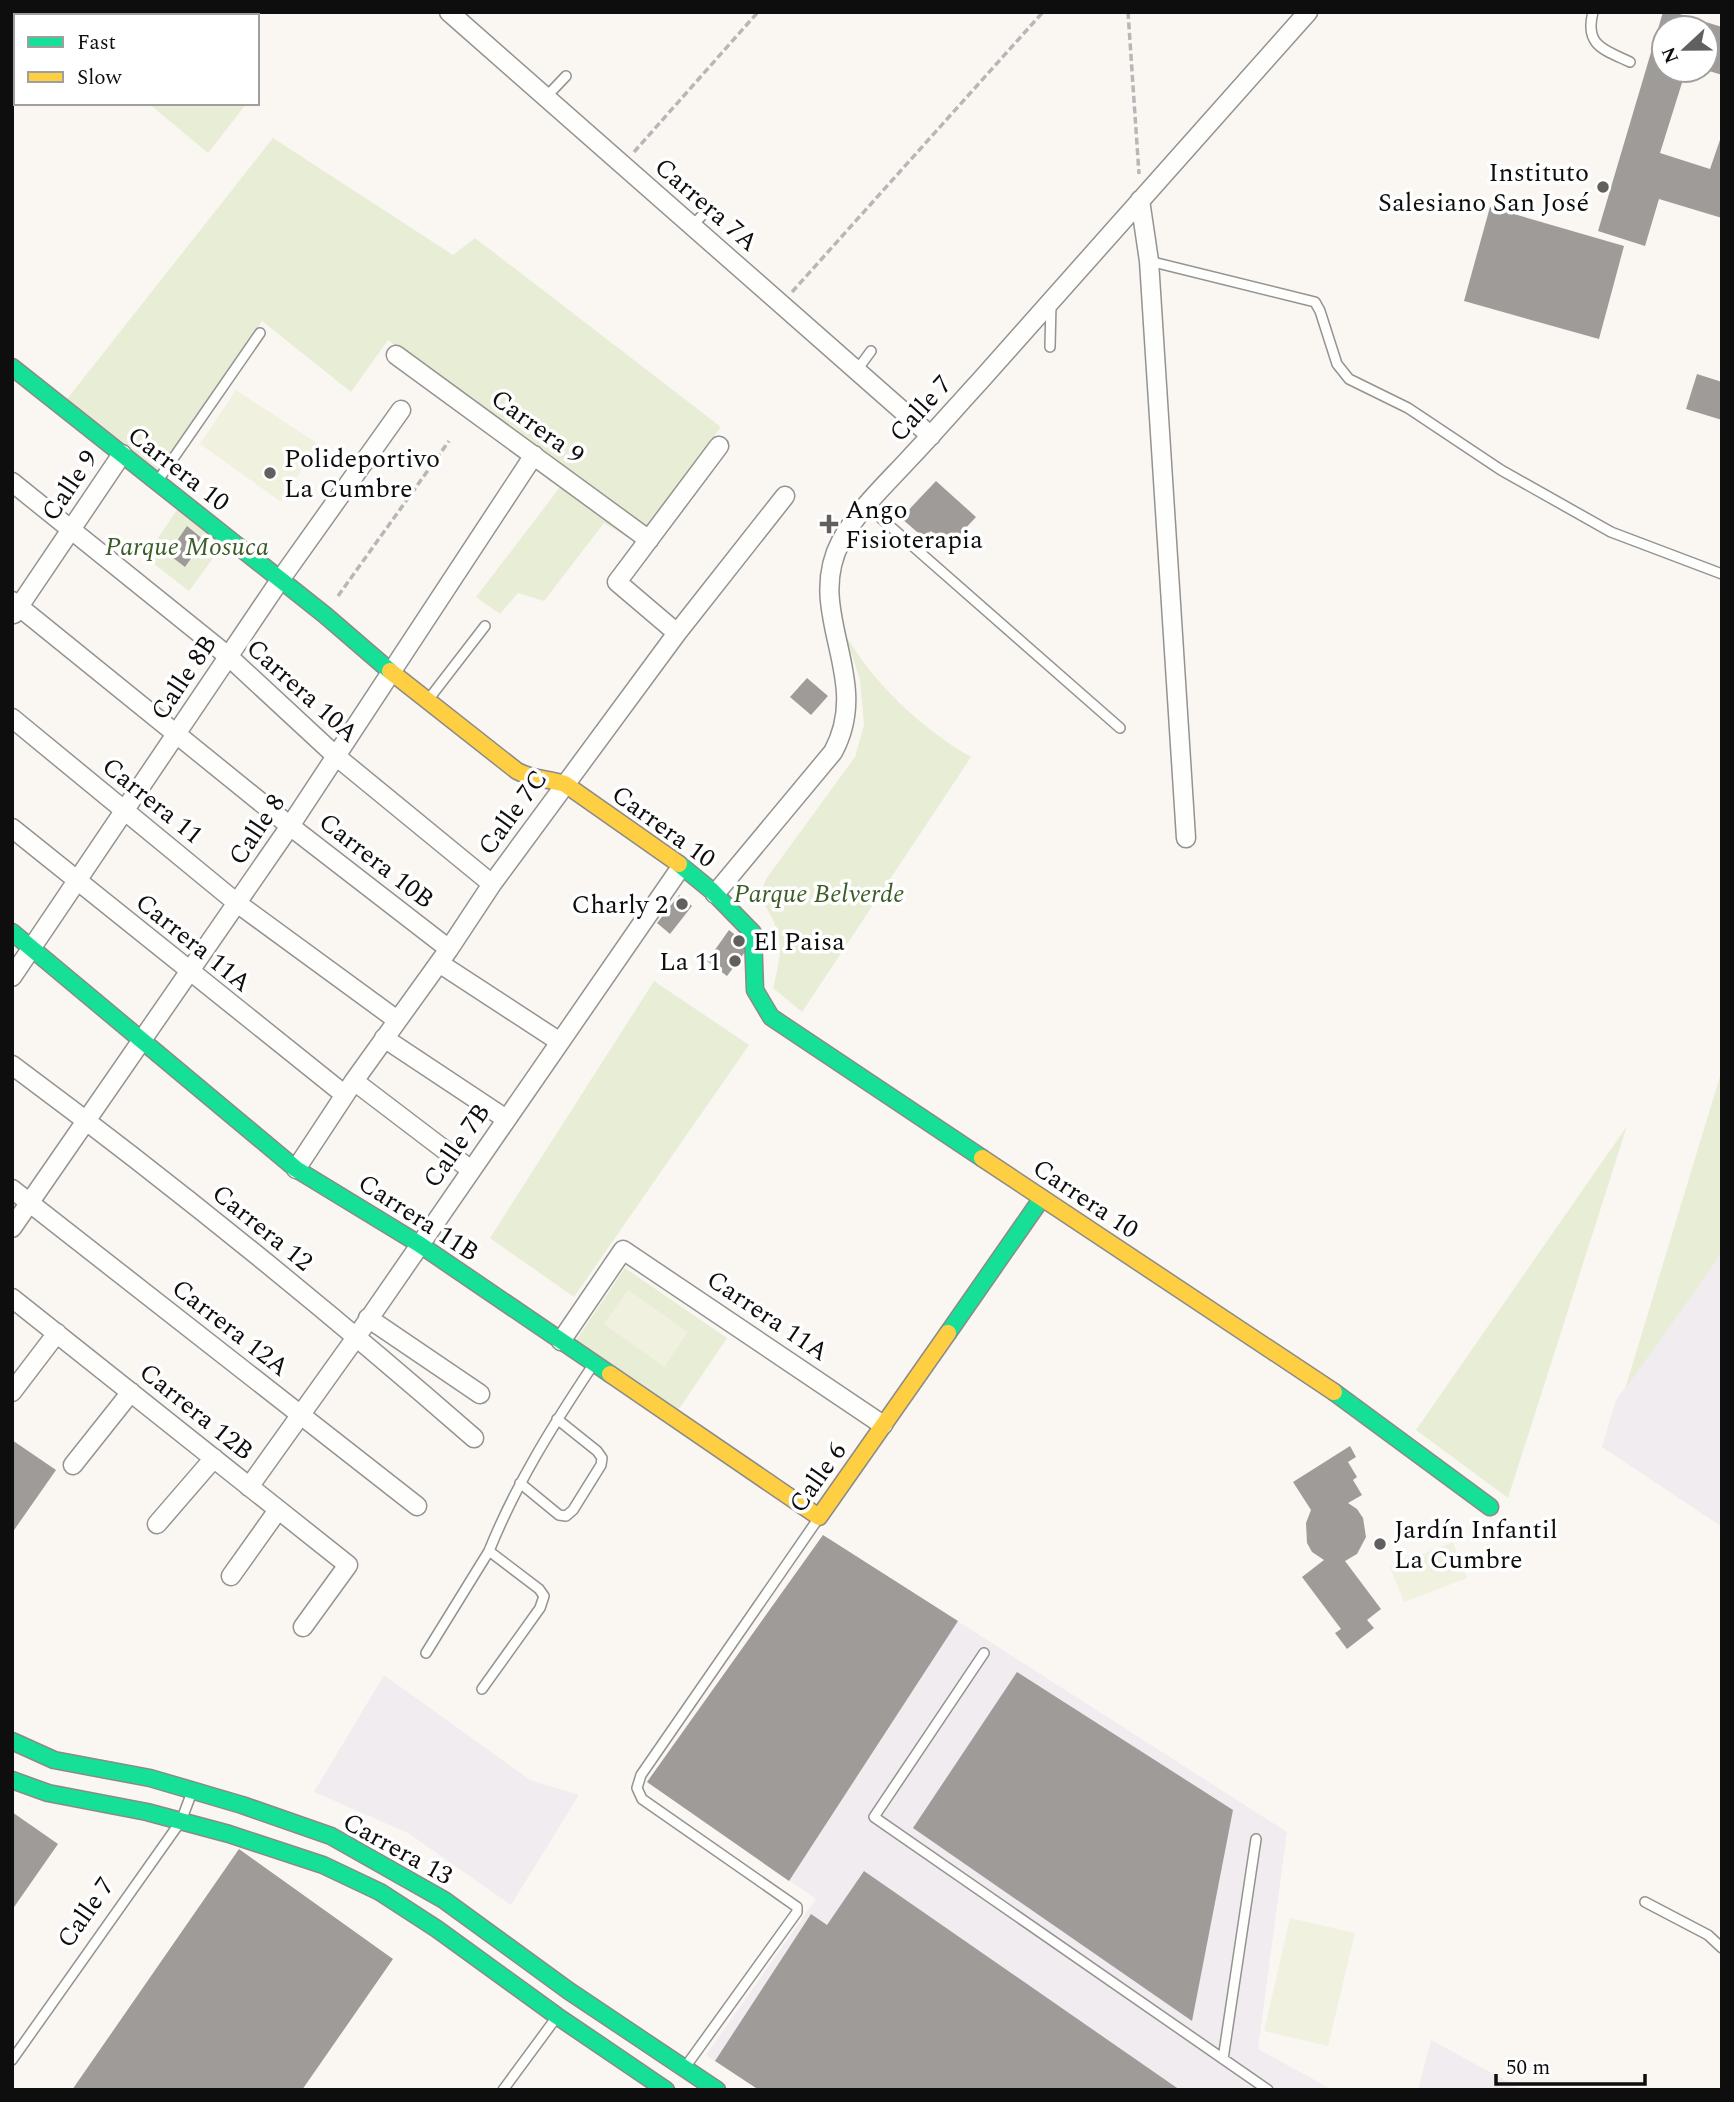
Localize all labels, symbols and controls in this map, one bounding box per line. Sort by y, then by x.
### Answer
legend [14,14,259,105]
north arrow [1650,14,1720,84]
text: Fast [77,27,116,59]
text: N [1654,42,1687,67]
text: Slow [77,62,123,94]
street label: Carrera 7A [645,148,767,262]
place label: Instituto Salesiano San José [1378,153,1589,223]
marker: Instituto Salesiano San José [1595,179,1611,195]
street label: Calle 7 [880,366,962,451]
street label: Carrera 9 [482,379,593,475]
street label: Carrera 10 [119,416,238,522]
place label: Polideportivo La Cumbre [284,439,440,509]
street label: Calle 9 [31,442,108,529]
marker: Polideportivo La Cumbre [262,465,278,481]
place label: Ango Fisioterapia [845,490,983,560]
marker: Ango Fisioterapia [819,514,839,534]
park label: Parque Mosuca [105,527,269,567]
street label: Calle 8B [140,627,227,729]
street label: Carrera 10A [237,629,368,752]
street label: Carrera 11 [93,747,212,854]
street label: Calle 7C [468,761,558,864]
street label: Carrera 10 [603,775,724,878]
street label: Calle 8 [218,786,295,873]
street label: Carrera 10B [310,803,443,919]
park label: Parque Belverde [733,874,905,914]
street label: Carrera 11A [126,883,260,1002]
place label: Charly 2 [571,885,668,925]
marker: Charly 2 [674,896,690,912]
place label: El Paisa [753,922,845,962]
marker: El Paisa [731,933,747,949]
place label: La 11 [659,942,721,982]
marker: La 11 [727,953,743,969]
street label: Calle 7B [413,1095,501,1196]
street label: Carrera 10 [1024,1149,1147,1249]
street label: Carrera 11B [350,1164,487,1272]
street label: Carrera 12 [203,1174,322,1281]
street label: Carrera 11A [698,1260,837,1372]
street label: Carrera 12A [163,1269,298,1387]
street label: Carrera 12B [130,1353,262,1471]
street label: Calle 6 [779,1434,857,1521]
place label: Jardín Infantil La Cumbre [1394,1510,1558,1580]
marker: Jardín Infantil La Cumbre [1372,1536,1388,1552]
street label: Carrera 13 [335,1802,460,1896]
street label: Calle 7 [47,1869,125,1956]
scale bar [1496,2042,1645,2086]
text: 50 m [1506,2052,1550,2084]

